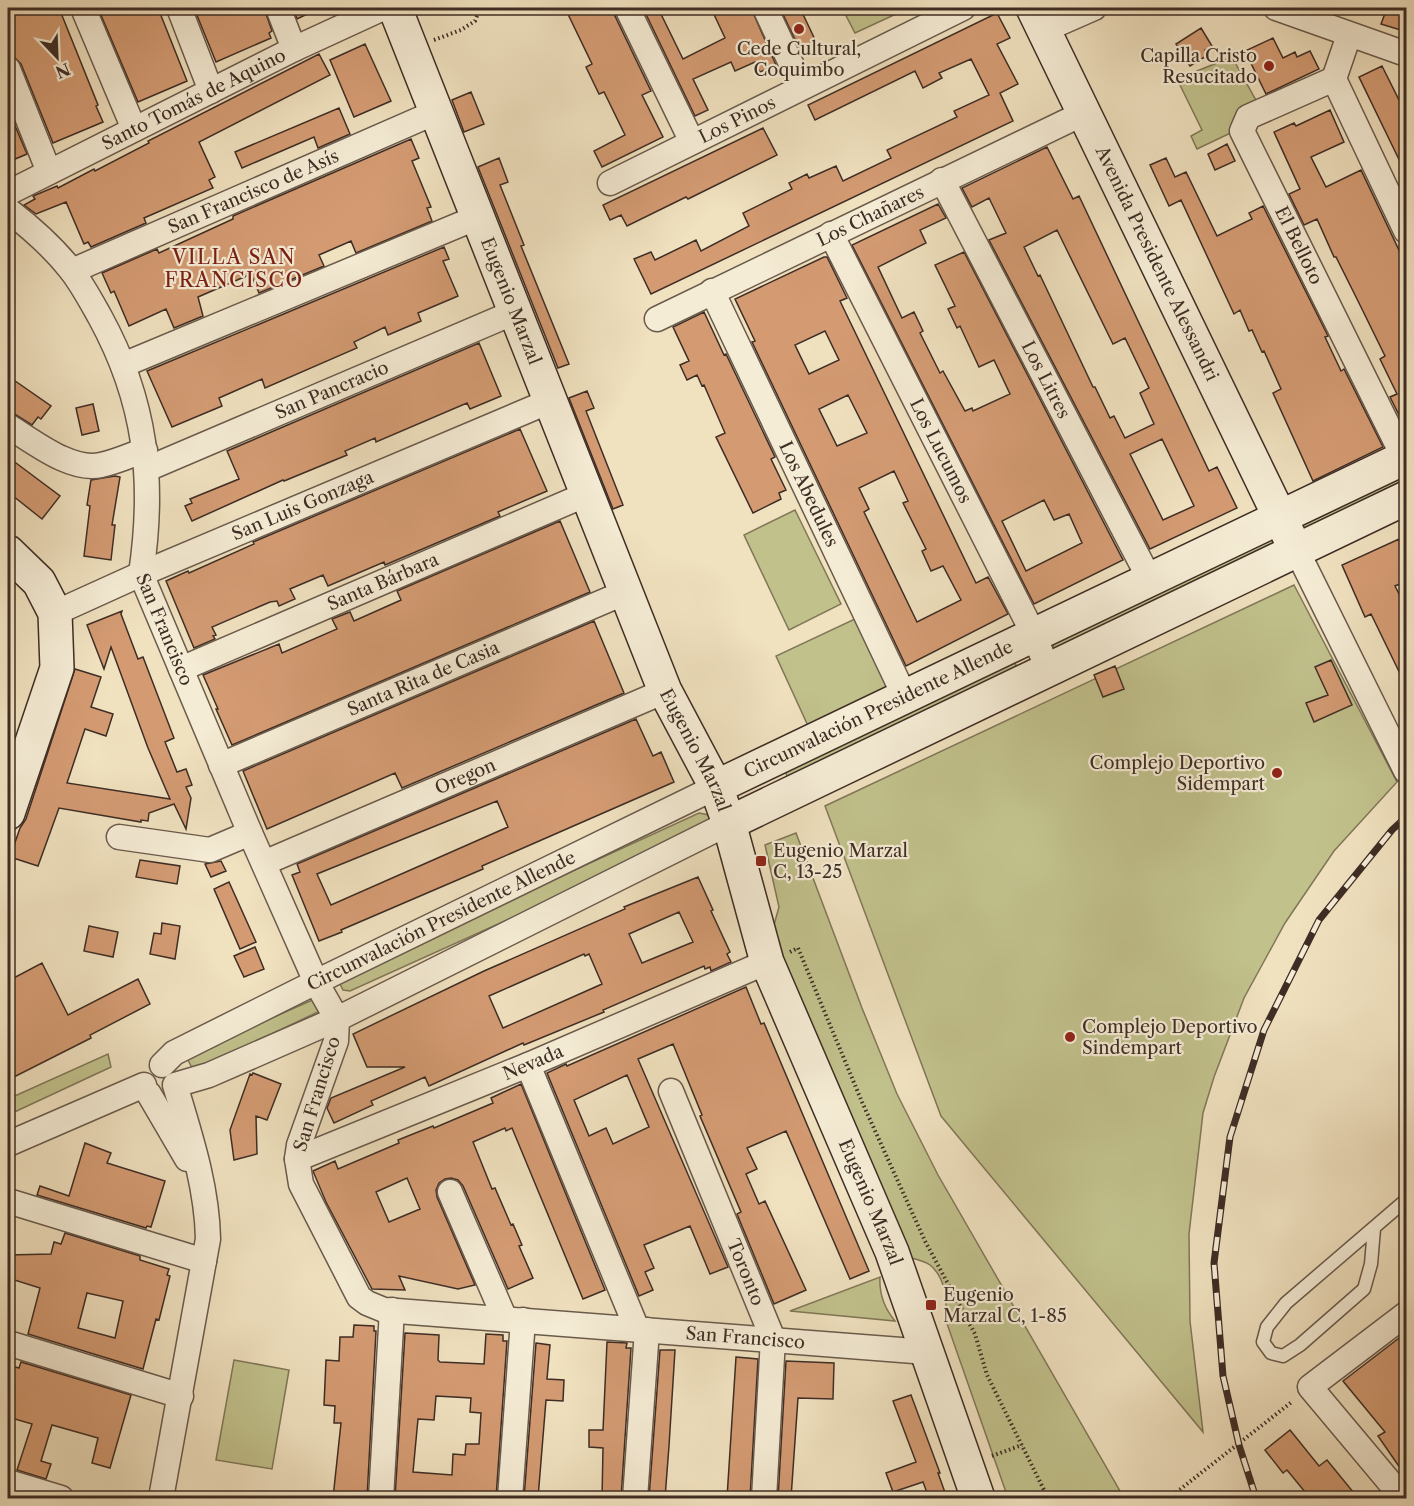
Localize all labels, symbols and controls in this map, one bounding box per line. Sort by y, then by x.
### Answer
marker: Cede Cultural, Coquimbo [792,22,806,36]
north arrow [27,27,87,87]
place label: Cede Cultural, Coquimbo [737,38,861,81]
street label: Santo Tomás de Aquino [98,44,289,155]
place label: Capilla Cristo Resucitado [1140,45,1257,88]
text: N [52,59,73,83]
marker: Capilla Cristo Resucitado [1262,59,1276,73]
street label: Los Pinos [695,92,779,148]
street label: Avenida Presidente Alessandri [1090,142,1223,385]
street label: San Francisco de Asís [165,145,342,239]
street label: Los Chañares [813,181,927,251]
street label: El Belloto [1270,203,1327,288]
street label: Eugenio Marzal [476,234,546,368]
district label: VILLA SAN FRANCISCO [164,245,304,292]
street label: Los Litres [1017,337,1075,422]
street label: San Pancracio [272,356,392,424]
street label: Los Lucumos [905,395,976,507]
street label: Los Abedules [774,438,843,551]
street label: San Luis Gonzaga [228,466,377,545]
street label: Santa Bárbara [324,548,442,616]
street label: San Francisco [131,570,198,689]
street label: Santa Rita de Casia [344,636,503,721]
street label: Circunvalación Presidente Allende [740,636,1017,783]
street label: Eugenio Marzal [655,685,735,815]
place label: Complejo Deportivo Sidempart [1090,752,1266,795]
street label: Oregon [431,754,499,799]
marker: Complejo Deportivo Sidempart [1270,766,1284,780]
place label: Eugenio Marzal C, 13-25 [773,840,908,883]
street label: Circunvalación Presidente Allende [303,846,579,996]
marker: Eugenio Marzal C, 13-25 [754,854,768,868]
place label: Complejo Deportivo Sindempart [1082,1016,1257,1059]
marker: Complejo Deportivo Sindempart [1063,1030,1077,1044]
street label: San Francisco [289,1034,345,1154]
street label: Nevada [500,1040,567,1085]
street label: Eugenio Marzal [834,1136,907,1268]
street label: Toronto [722,1236,769,1309]
place label: Eugenio Marzal C, 1-85 [943,1284,1067,1327]
marker: Eugenio Marzal C, 1-85 [924,1298,938,1312]
street label: San Francisco [685,1322,806,1354]

